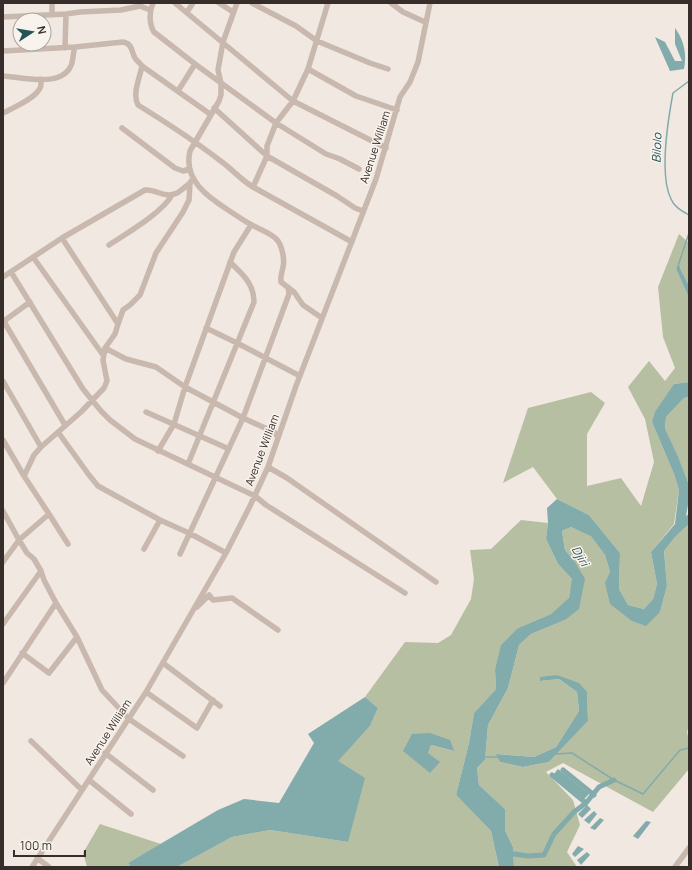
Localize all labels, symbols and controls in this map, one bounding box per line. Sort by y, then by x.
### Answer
north arrow [12,12,52,52]
text: N [34,24,50,35]
street label: Avenue William [356,109,393,185]
water label: Bilolo [647,132,666,163]
street label: Avenue William [241,412,282,488]
water label: Djiri [568,542,594,571]
street label: Avenue William [81,696,134,768]
scale bar [14,832,85,858]
text: 100 m [20,837,52,854]

